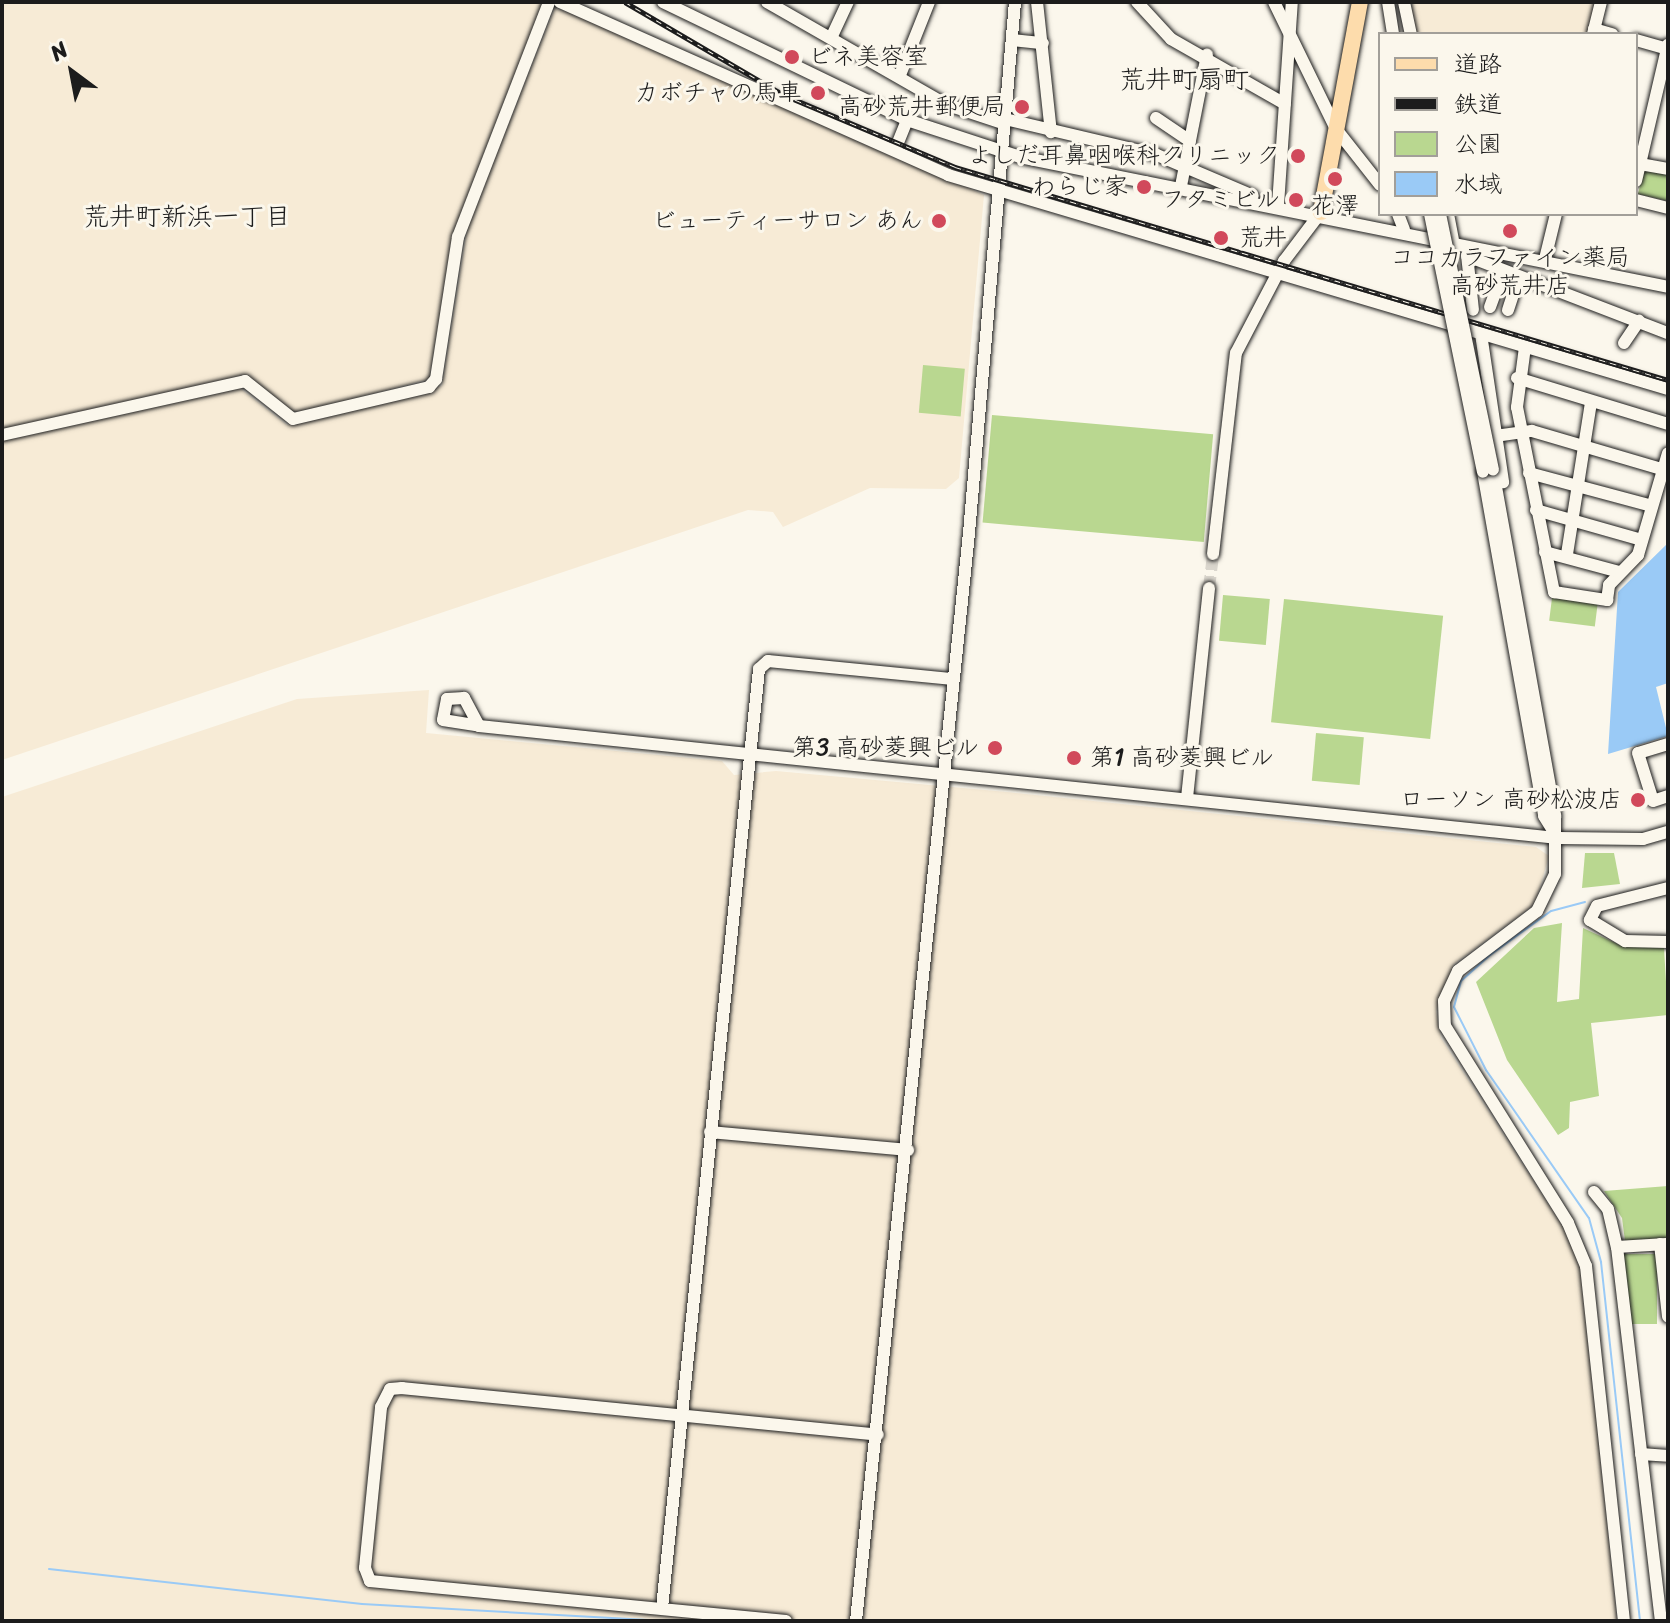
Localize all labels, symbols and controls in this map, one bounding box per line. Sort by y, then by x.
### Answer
text: N [42,31,76,72]
north arrow [32,32,112,112]
legend [1378,32,1638,216]
place label: ビネ美容室 [808,43,928,71]
text: 道路 [1454,43,1502,85]
marker: ビネ美容室 [783,48,801,66]
district label: 荒井町扇町 [1119,64,1249,96]
place label: カボチャの馬車 [634,79,802,107]
text: 鉄道 [1454,83,1502,125]
marker: カボチャの馬車 [809,84,827,102]
place label: 高砂荒井郵便局 [838,93,1006,121]
marker: 高砂荒井郵便局 [1013,98,1031,116]
text: 公園 [1454,123,1502,165]
place label: よしだ耳鼻咽喉科クリニック [968,142,1280,170]
marker: よしだ耳鼻咽喉科クリニック [1287,145,1309,167]
text: 水域 [1454,163,1502,205]
marker: 花澤 [1326,170,1344,188]
place label: わらじ家 [1032,173,1128,201]
marker: わらじ家 [1135,178,1153,196]
place label: フタミビル [1160,186,1280,214]
marker: フタミビル [1287,191,1305,209]
place label: 花澤 [1311,192,1359,220]
district label: 荒井町新浜一丁目 [83,201,291,233]
place label: ビューティーサロン あん [653,207,923,235]
marker: ビューティーサロン あん [930,212,948,230]
marker: ココカラファイン薬局 高砂荒井店 [1501,222,1519,240]
place label: 荒井 [1239,224,1287,252]
marker: 荒井 [1210,227,1232,249]
place label: ココカラファイン薬局 高砂荒井店 [1390,244,1630,300]
place label: 第3 高砂菱興ビル [792,734,979,762]
marker: 第3 高砂菱興ビル [986,739,1004,757]
place label: 第1 高砂菱興ビル [1090,744,1275,772]
marker: 第1 高砂菱興ビル [1065,749,1083,767]
place label: ローソン 高砂松波店 [1400,786,1622,814]
marker: ローソン 高砂松波店 [1629,791,1647,809]

